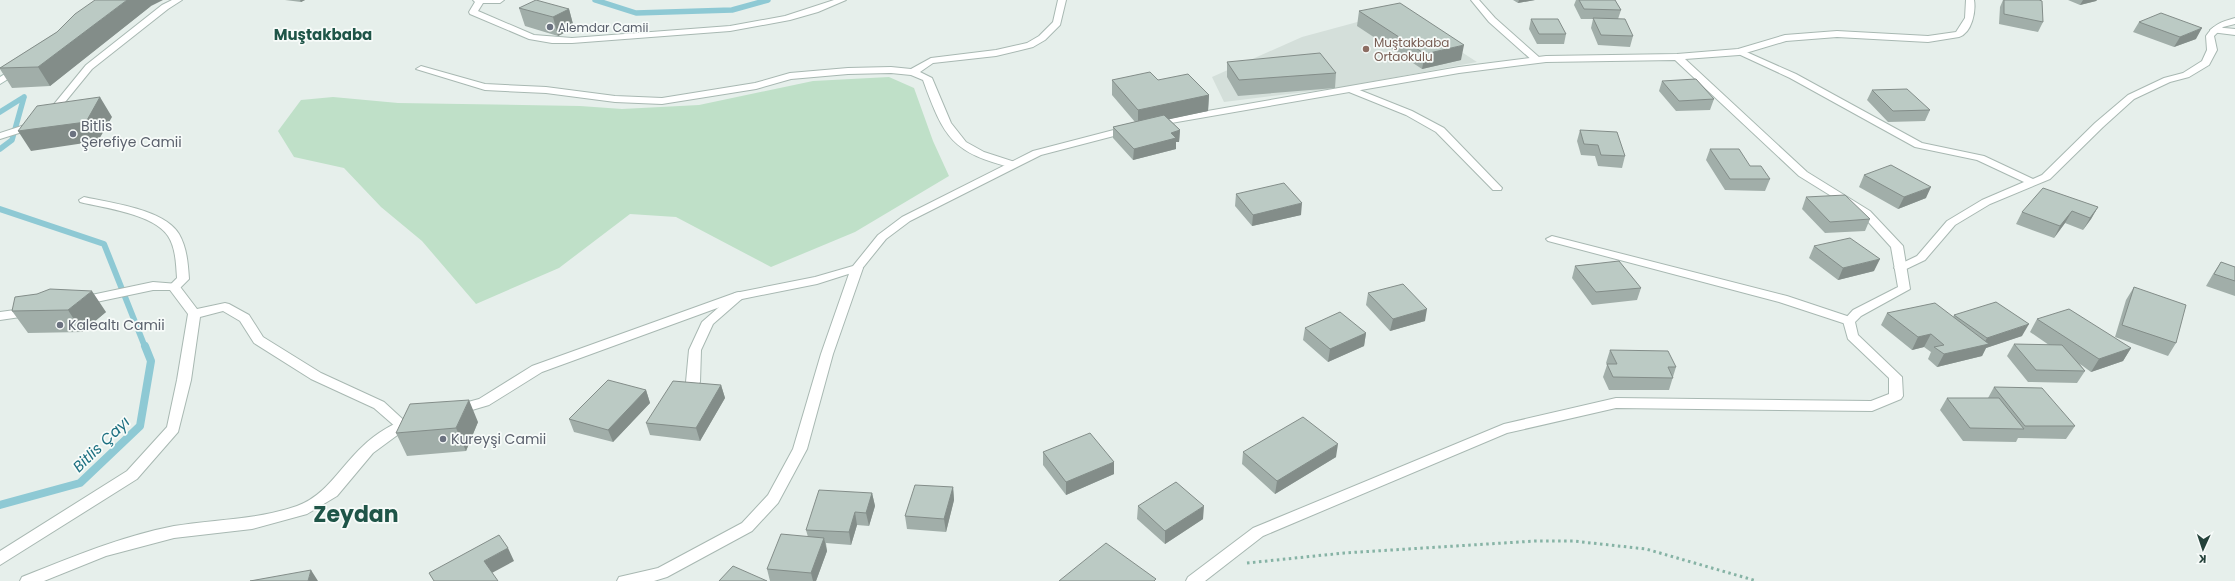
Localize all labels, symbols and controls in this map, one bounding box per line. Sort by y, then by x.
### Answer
place label: Alemdar Camii [558,19,648,36]
marker: Alemdar Camii [545,22,555,32]
district label: Muştakbaba [274,24,372,45]
place label: Muştakbaba Ortaokulu [1374,34,1449,65]
marker: Muştakbaba Ortaokulu [1361,44,1371,54]
place label: Bitlis Şerefiye Camii [81,116,182,152]
marker: Bitlis Şerefiye Camii [68,129,78,139]
place label: Kalealtı Camii [68,315,165,335]
marker: Kalealtı Camii [55,320,65,330]
water label: Bitlis Çayı [68,411,134,477]
place label: Kureyşi Camii [451,429,546,449]
marker: Kureyşi Camii [438,434,448,444]
district label: Zeydan [313,499,399,530]
north arrow [2183,529,2223,569]
text: K [2198,551,2207,567]

